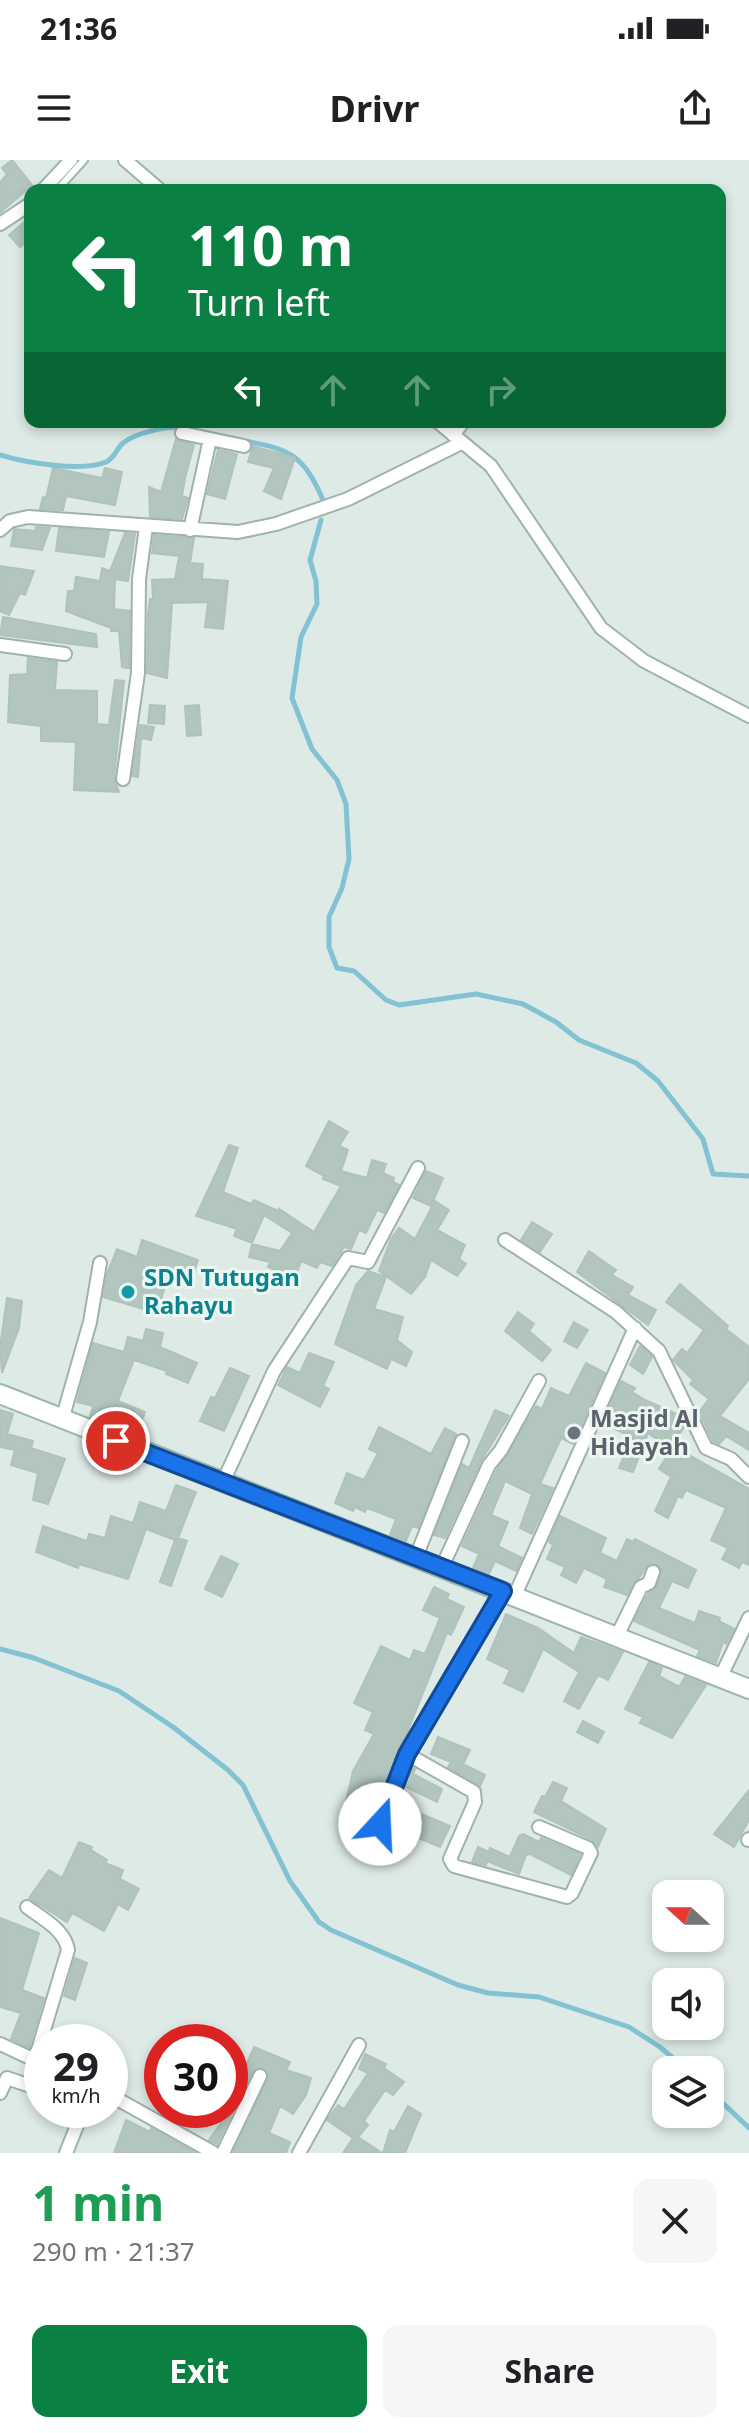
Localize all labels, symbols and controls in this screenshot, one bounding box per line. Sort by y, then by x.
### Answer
text: 21:36 [40,8,117,49]
text: Drivr [330,84,419,133]
icon: menu [32,86,76,130]
icon: share [673,86,717,130]
text: 110 m [188,206,353,282]
icon: left [56,216,160,320]
text: Turn left [188,278,330,327]
icon: left [227,368,271,412]
icon: ahead [311,368,355,412]
icon: ahead [395,368,439,412]
icon: right [479,368,523,412]
place label: SDN Tutugan Rahayu [144,1260,300,1321]
marker: SDN Tutugan Rahayu [119,1283,137,1301]
place label: Masjid Al Hidayah [590,1401,699,1462]
pin [82,1407,150,1475]
icon: arrive [94,1419,138,1463]
marker: Masjid Al Hidayah [565,1424,583,1442]
position arrow [338,1782,422,1866]
north arrow [652,1880,724,1952]
map controls [652,1880,724,2128]
button: sound [652,1968,724,2040]
speed limit sign: 30 [144,2024,248,2128]
text: 29 [53,2038,99,2093]
button: layers [652,2056,724,2128]
text: km/h [51,2082,101,2109]
text: 1 min [32,2170,164,2235]
button: close [633,2179,717,2263]
text: 290 m · 21:37 [32,2233,195,2269]
button: Exit [32,2325,367,2417]
button: Share [383,2325,717,2417]

